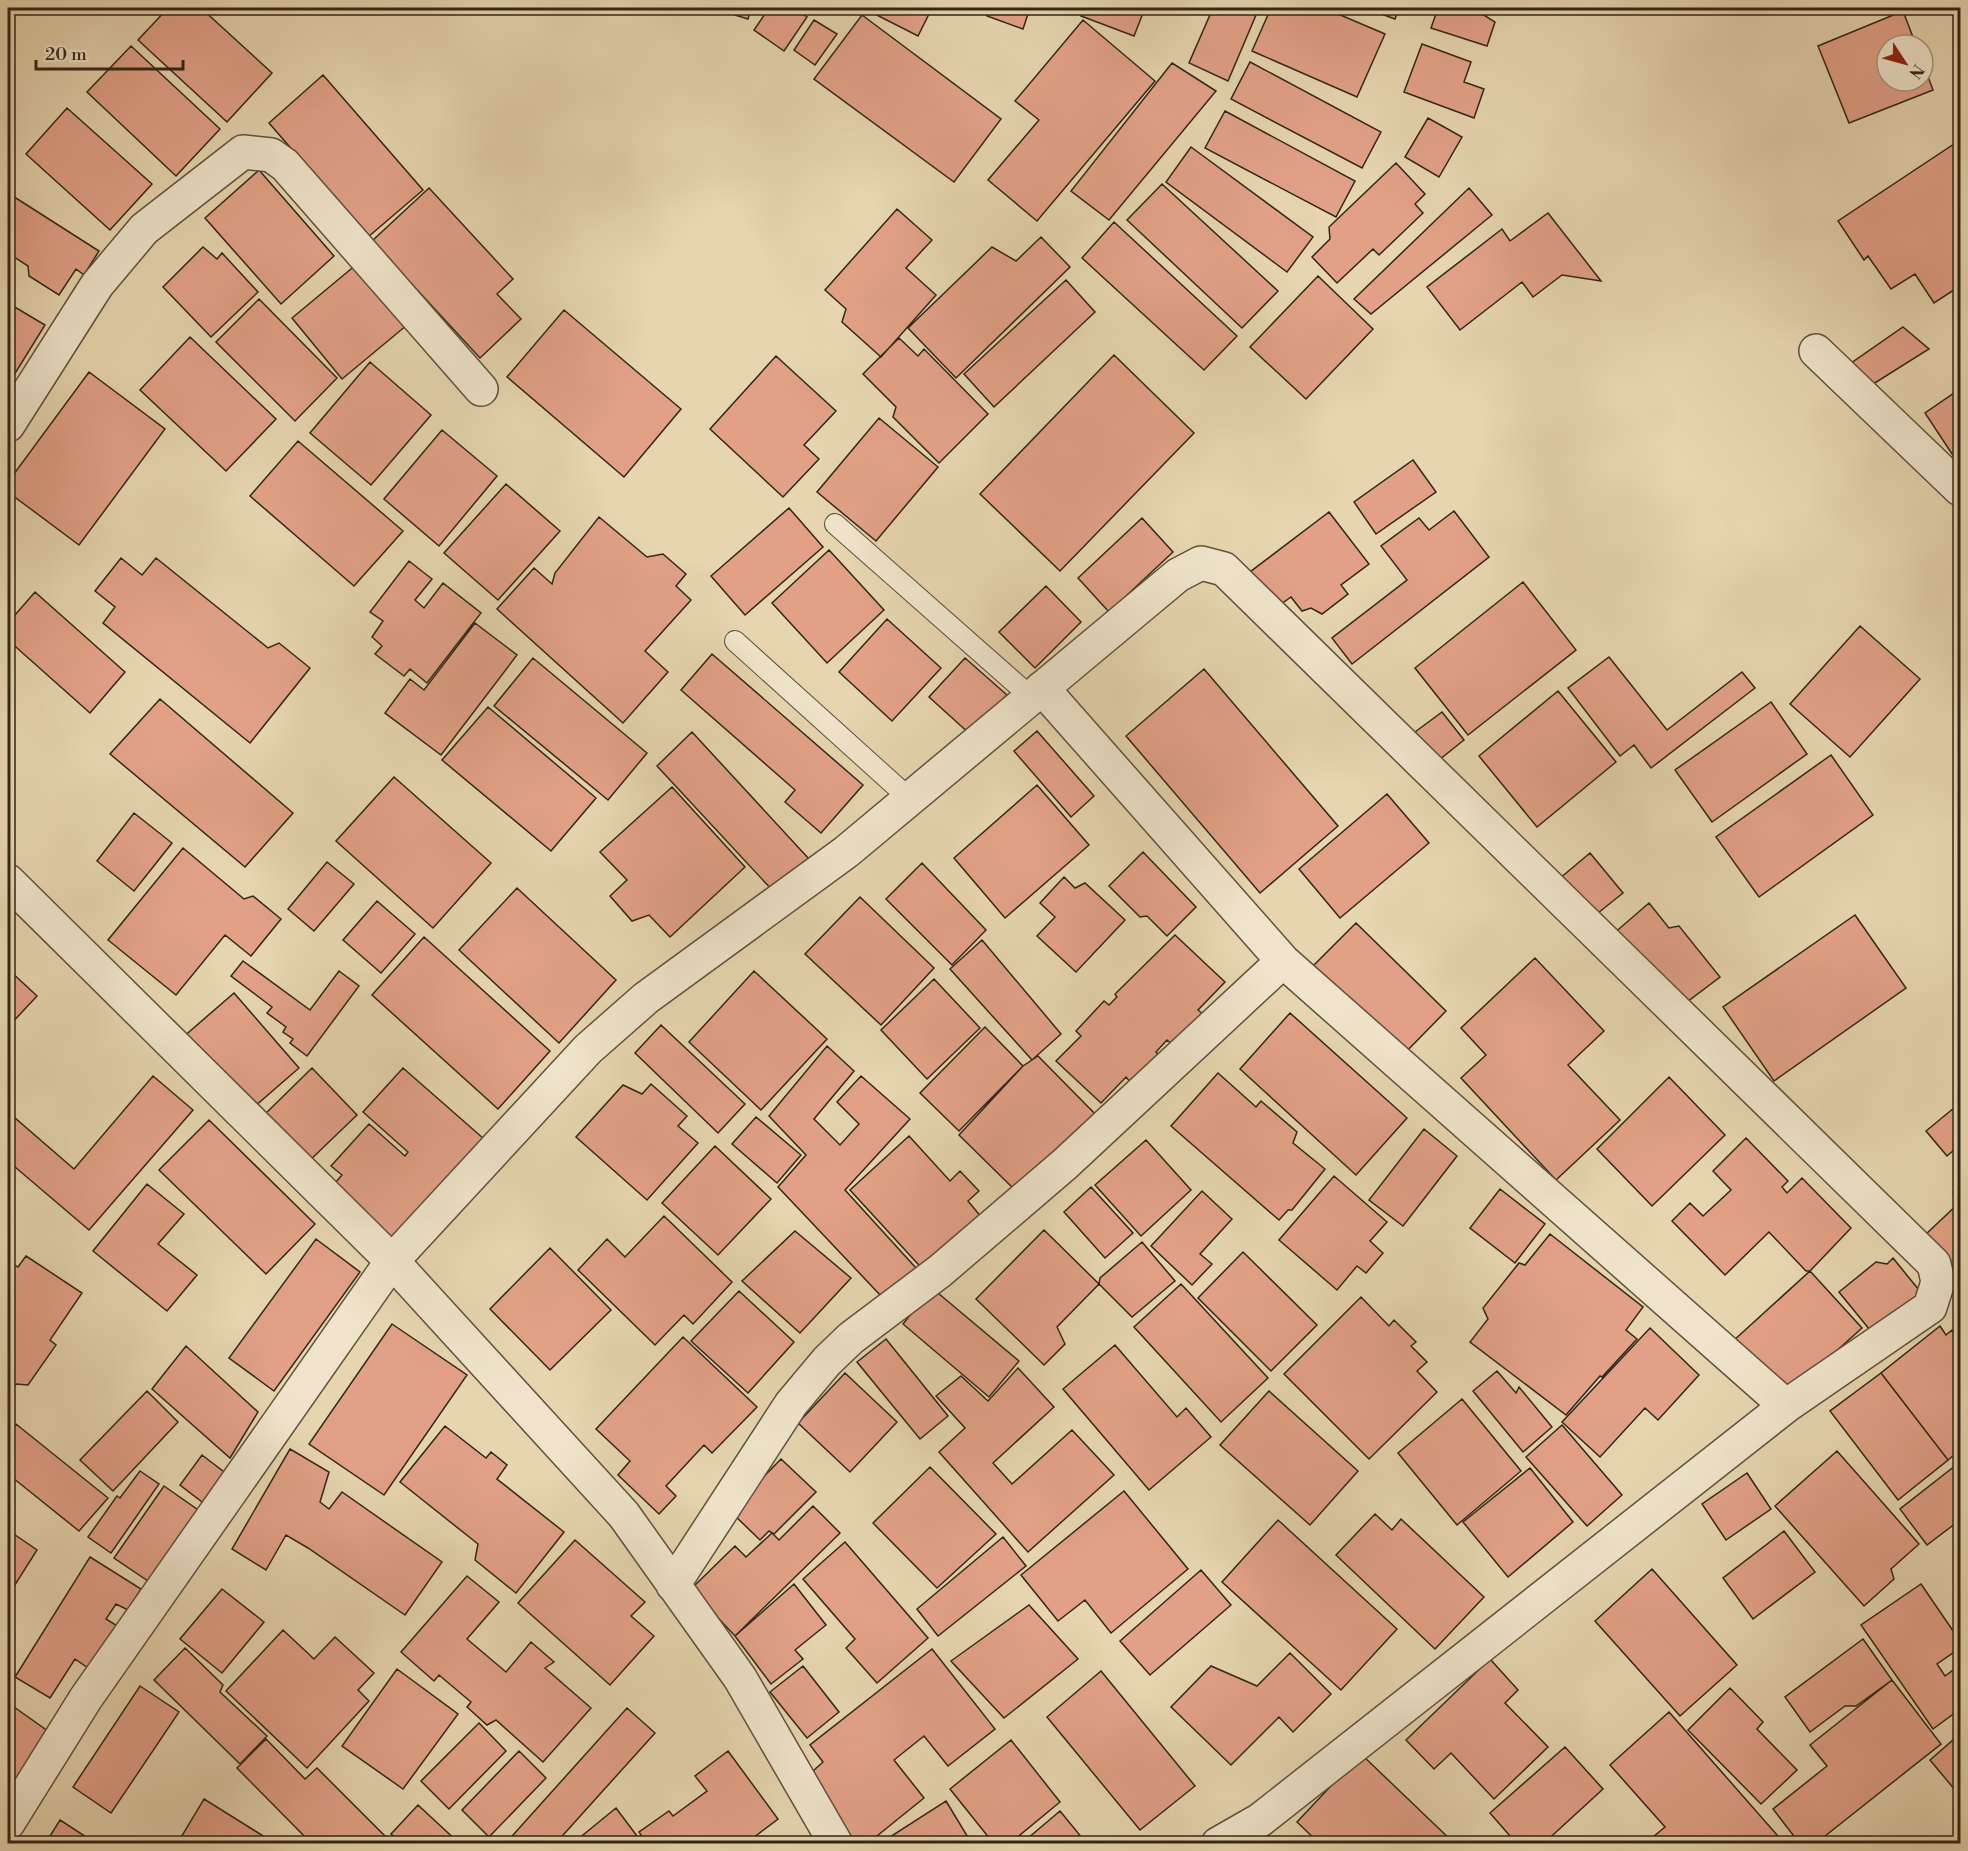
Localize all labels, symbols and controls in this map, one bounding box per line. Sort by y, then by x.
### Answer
scale bar [36,33,183,71]
north arrow [1875,33,1935,93]
text: 20 m [45,43,87,66]
text: N [1904,60,1928,83]

